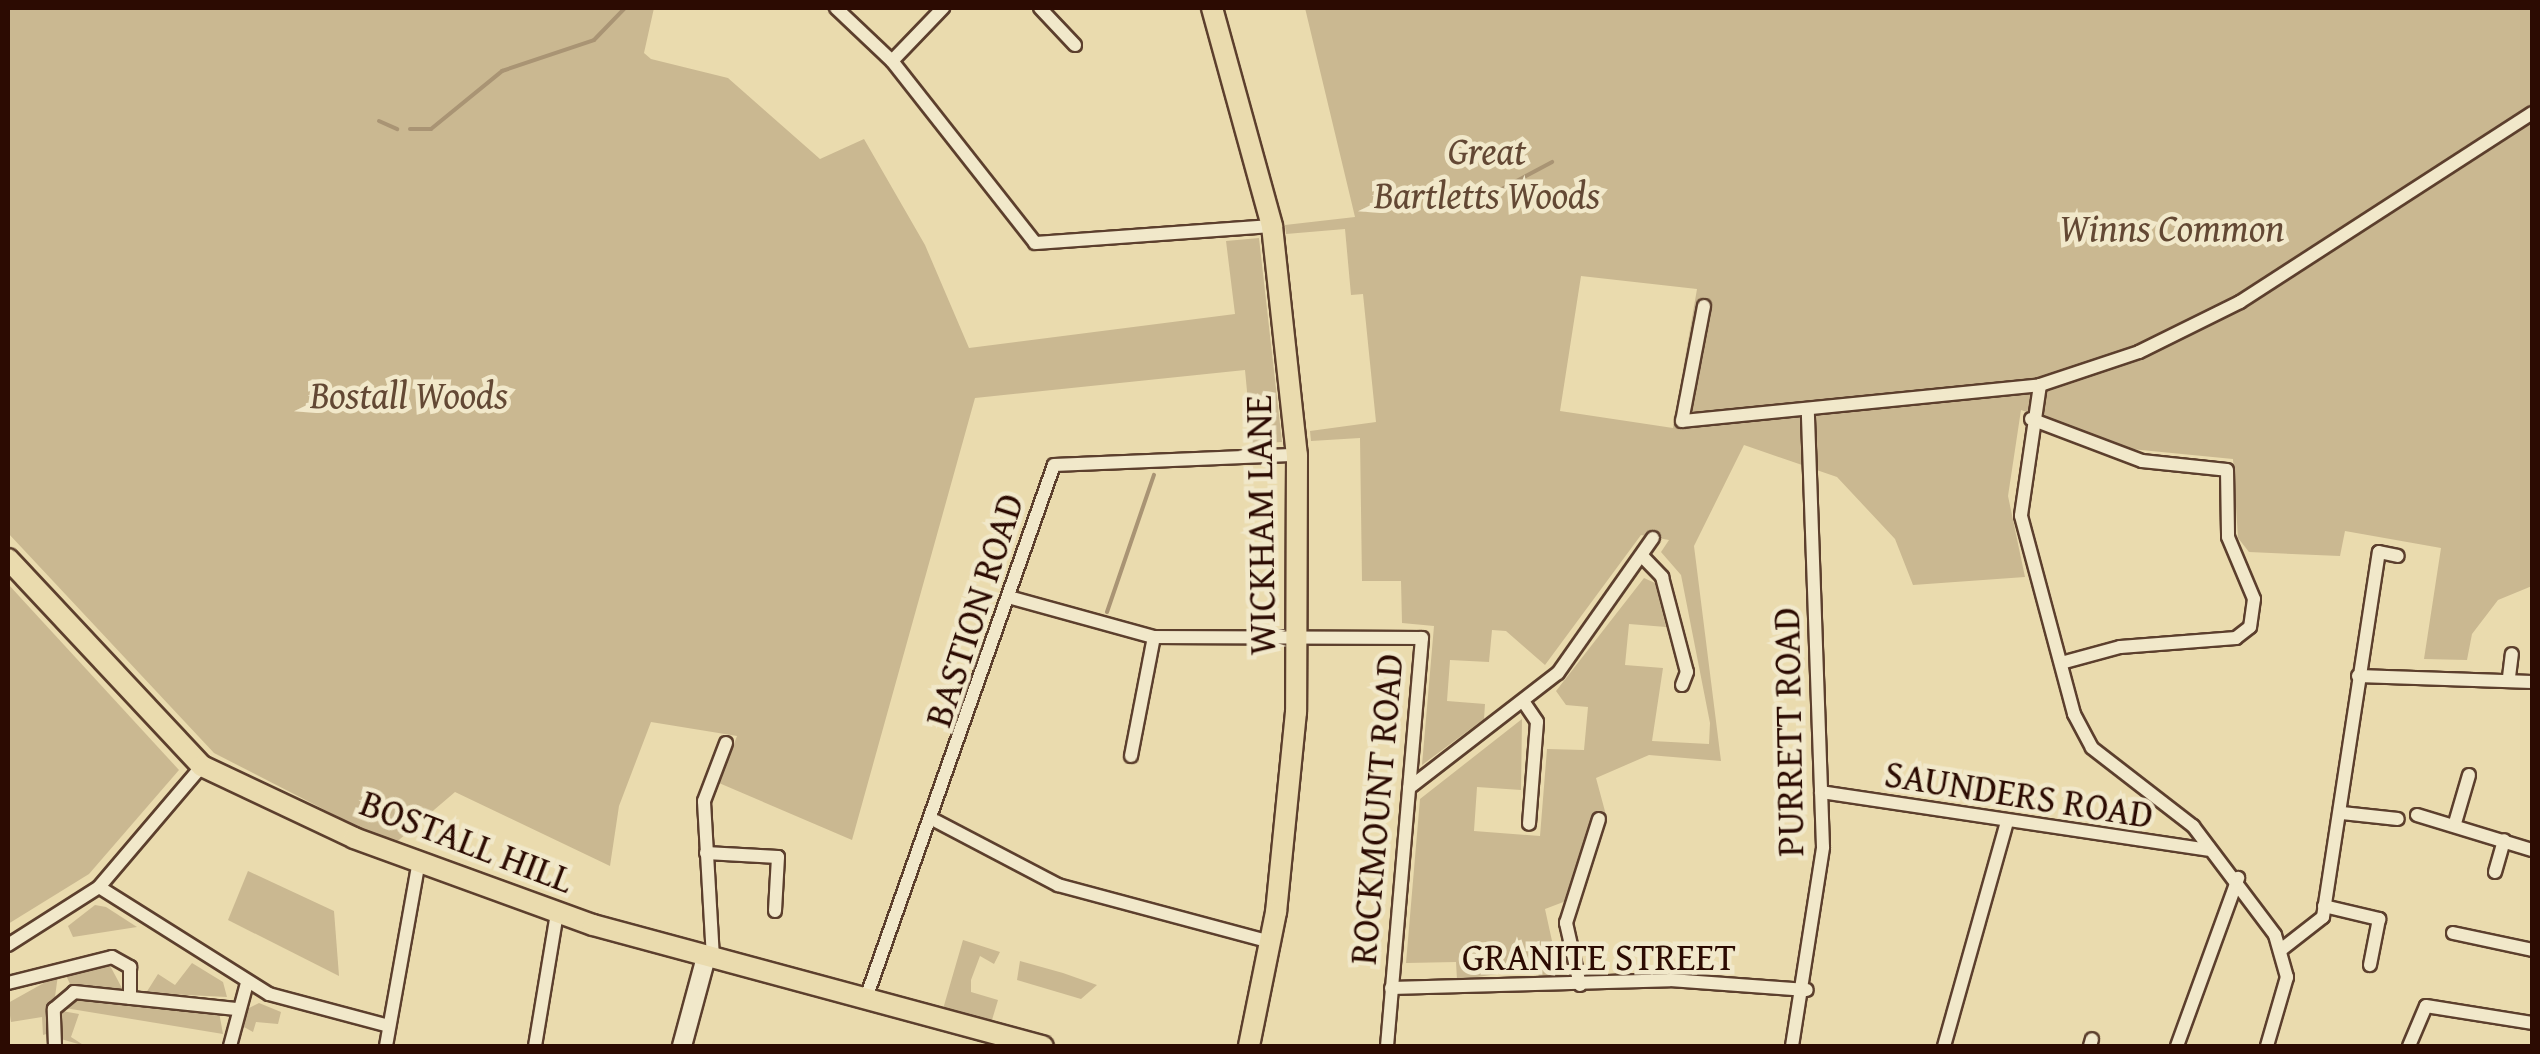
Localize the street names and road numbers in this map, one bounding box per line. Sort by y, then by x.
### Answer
street label: WICKHAM LANE [1235,394,1285,656]
street label: BASTION ROAD [915,488,1033,732]
street label: PURRETT ROAD [1763,607,1813,857]
street label: ROCKMOUNT ROAD [1340,652,1412,966]
street label: SAUNDERS ROAD [1882,750,2156,838]
street label: BOSTALL HILL [354,779,580,903]
street label: GRANITE STREET [1462,934,1736,980]

